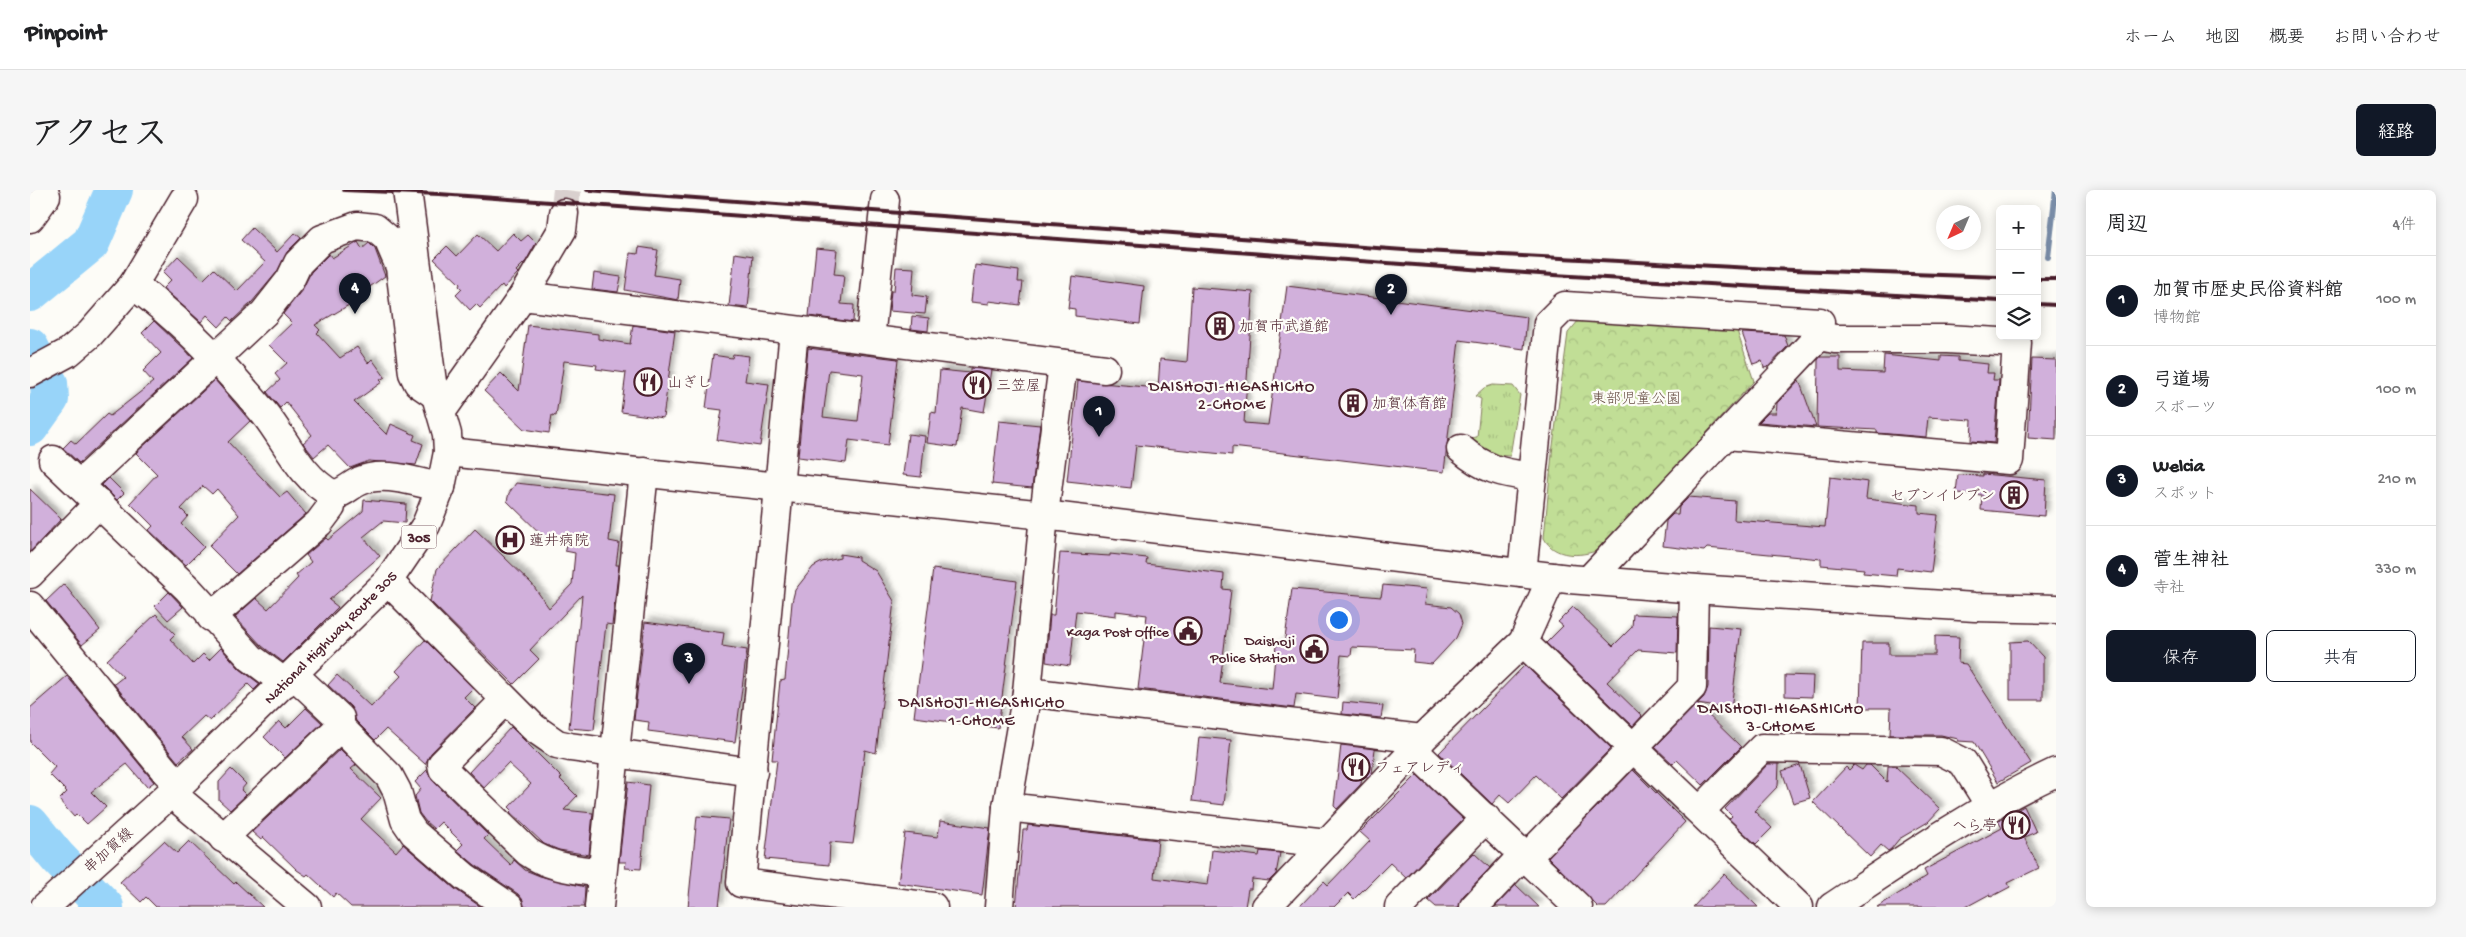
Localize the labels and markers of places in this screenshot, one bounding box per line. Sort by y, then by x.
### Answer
pin: 4 [339,273,371,314]
pin: 2 [1375,274,1407,315]
building icon: 加賀市武道館 [1205,311,1235,341]
place label: 加賀市武道館 [1239,318,1329,337]
restaurant icon: 山ぎし [633,367,663,397]
restaurant icon: 三笠屋 [962,370,992,400]
place label: 山ぎし [667,375,712,393]
place label: 三笠屋 [996,378,1041,396]
building icon: 加賀体育館 [1338,388,1368,418]
place label: 加賀体育館 [1372,395,1447,414]
pin: 1 [1083,396,1115,437]
building icon: セブンイレブン [1999,480,2029,510]
place label: セブンイレブン [1890,488,1995,506]
hospital icon: 蓮井病院 [495,525,525,555]
place label: 蓮井病院 [529,532,589,551]
public building icon: Kaga Post Office [1173,616,1203,646]
place label: Kaga Post Office [1066,624,1169,642]
place label: Daishoji Police Station [1209,633,1295,668]
public building icon: Daishoji Police Station [1299,634,1329,664]
pin: 3 [673,643,705,684]
restaurant icon: フェアレディ [1341,752,1371,782]
place label: フェアレディ [1375,760,1465,778]
restaurant icon: へら亭 [2001,810,2031,840]
place label: へら亭 [1952,817,1997,836]

